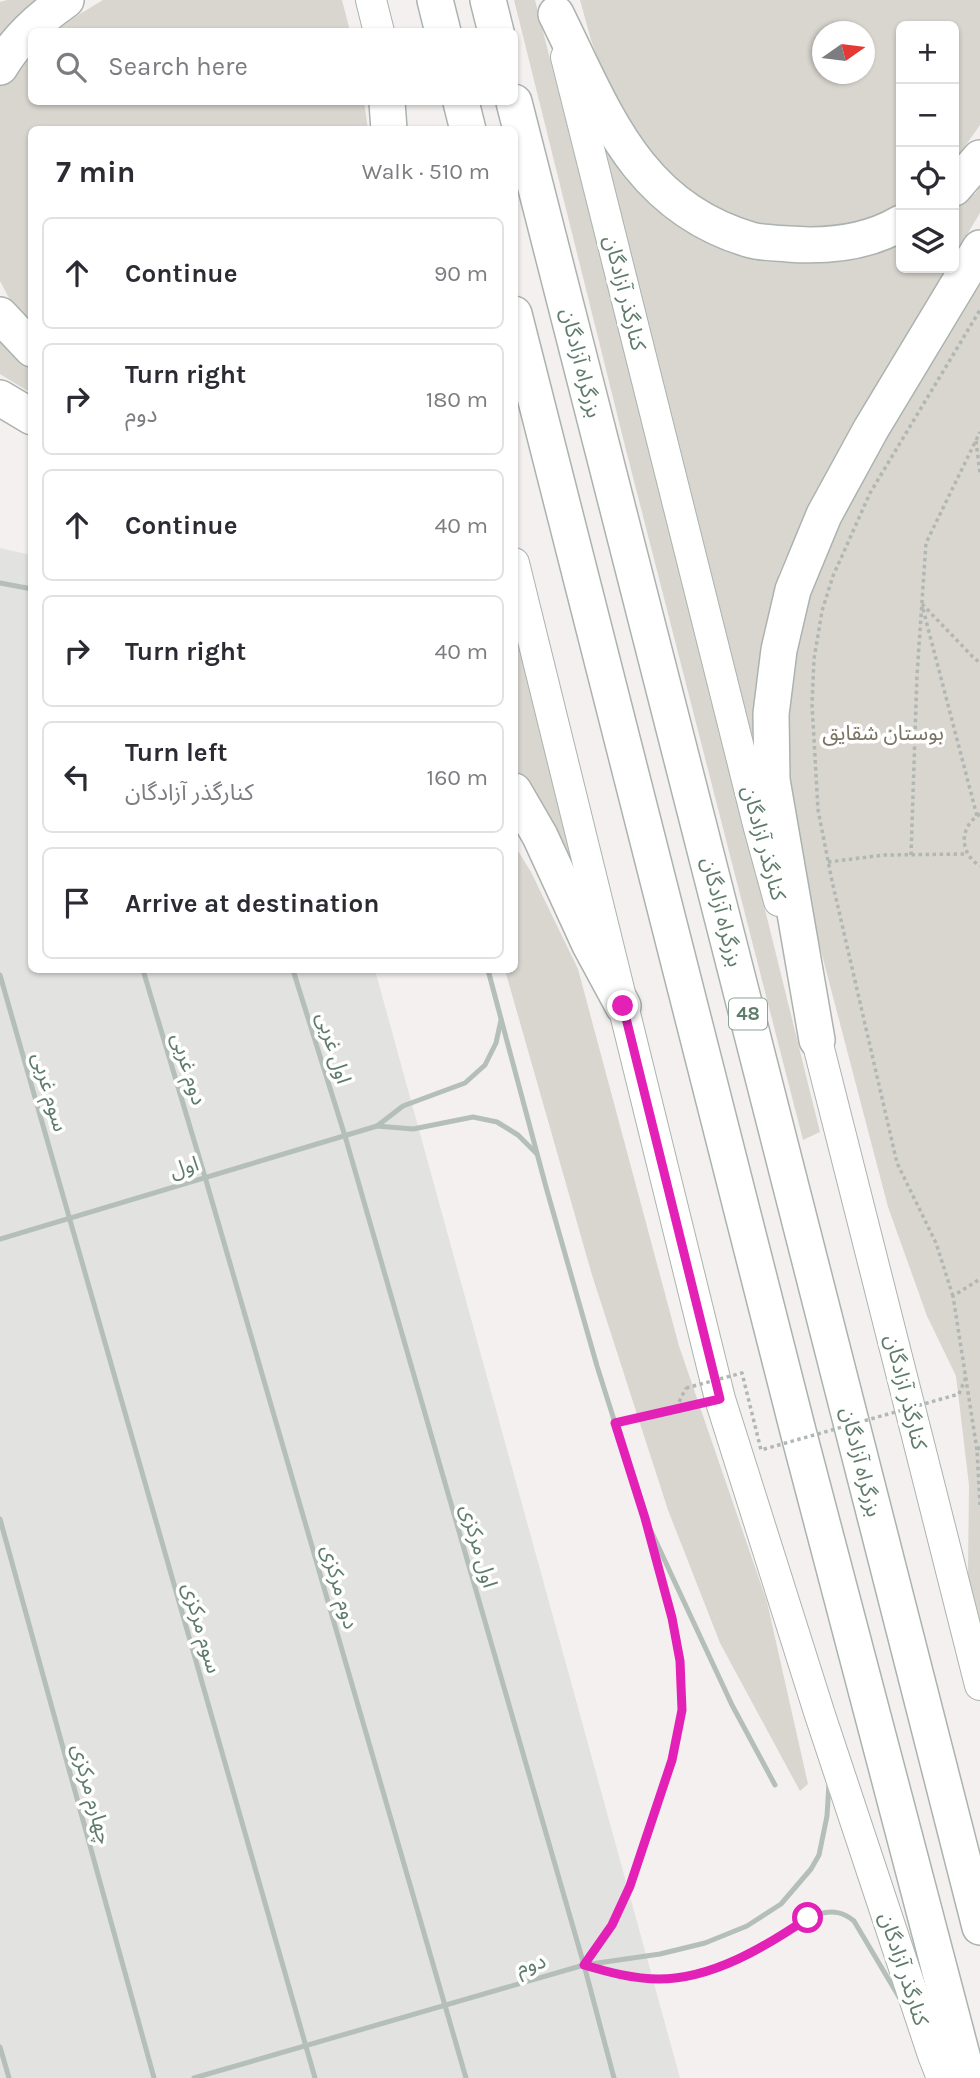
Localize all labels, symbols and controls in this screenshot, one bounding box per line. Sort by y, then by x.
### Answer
north arrow [812,21,875,84]
map controls [896,21,959,273]
button: + [896,21,959,84]
search box [28,28,518,105]
icon: search [52,48,90,86]
text: Search here [108,51,248,82]
button: − [896,84,959,147]
button: locate [896,147,959,210]
text: 7 min [56,154,136,190]
text: Walk · 510 m [362,158,490,185]
button: layers [896,210,959,273]
street label: کنارگذر آزادگان [599,233,651,353]
icon: ahead [58,254,96,292]
text: Continue [125,258,237,289]
text: 90 m [434,260,488,287]
street label: بزرگراه آزادگان [556,306,606,420]
text: Turn right [125,359,246,390]
icon: right [58,380,96,418]
text: 180 m [426,386,488,413]
text: دوم [125,401,157,428]
icon: ahead [58,506,96,544]
text: Continue [125,510,237,541]
text: 40 m [435,512,488,539]
icon: right [58,632,96,670]
text: Turn right [125,636,246,667]
text: 40 m [435,638,488,665]
park label: بوستان شقایق [822,721,944,746]
text: Turn left [125,737,227,768]
icon: left [58,758,96,796]
text: 160 m [427,764,488,791]
text: کنارگذر آزادگان [125,779,254,806]
street label: کنارگذر آزادگان [737,783,791,903]
street label: بزرگراه آزادگان [697,855,747,969]
icon: arrive [58,884,96,922]
text: Arrive at destination [125,888,379,919]
route end [607,990,638,1021]
road number: 48 [729,998,767,1030]
street label: اول غربی [312,1009,356,1087]
street label: دوم غربی [163,1030,211,1109]
street label: سوم غربی [23,1050,73,1135]
street label: اول [167,1151,201,1183]
street label: کنارگذر آزادگان [880,1332,932,1452]
street label: بزرگراه آزادگان [836,1405,886,1519]
street label: اول مرکزی [456,1502,502,1590]
street label: دوم مرکزی [313,1542,363,1633]
street label: سوم مرکزی [174,1580,226,1677]
street label: چهارم مرکزی [63,1741,117,1848]
route start [792,1902,823,1933]
street label: کنارگذر آزادگان [874,1909,934,2029]
street label: دوم [513,1948,550,1983]

